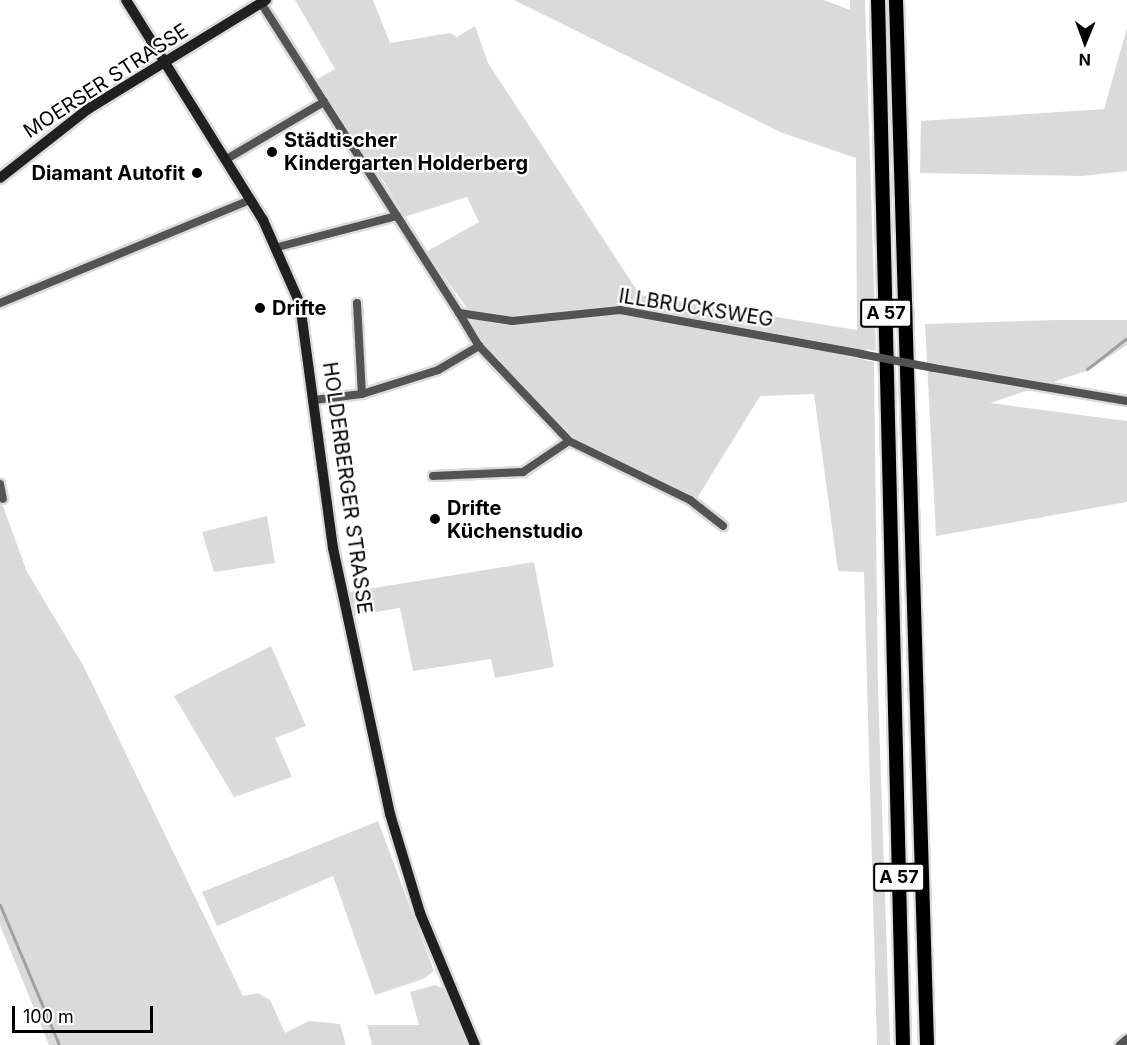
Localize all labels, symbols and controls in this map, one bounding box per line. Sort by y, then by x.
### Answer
north arrow [1055,12,1115,72]
street label: MOERSER STRASSE [19,19,193,143]
text: N [1078,50,1091,70]
place label: Städtischer Kindergarten Holderberg [284,128,528,175]
marker: Städtischer Kindergarten Holderberg [265,145,279,159]
place label: Diamant Autofit [32,161,185,185]
marker: Diamant Autofit [190,166,204,180]
street label: ILLBRUCKSWEG [617,284,775,332]
place label: Drifte [272,296,326,320]
road number: A 57 [859,298,913,328]
marker: Drifte [253,301,267,315]
street label: HOLDERBERGER STRASSE [317,360,377,616]
place label: Drifte Küchenstudio [447,496,583,543]
marker: Drifte Küchenstudio [428,512,442,526]
road number: A 57 [872,862,926,892]
scale bar [15,994,156,1032]
text: 100 m [23,1006,74,1027]

